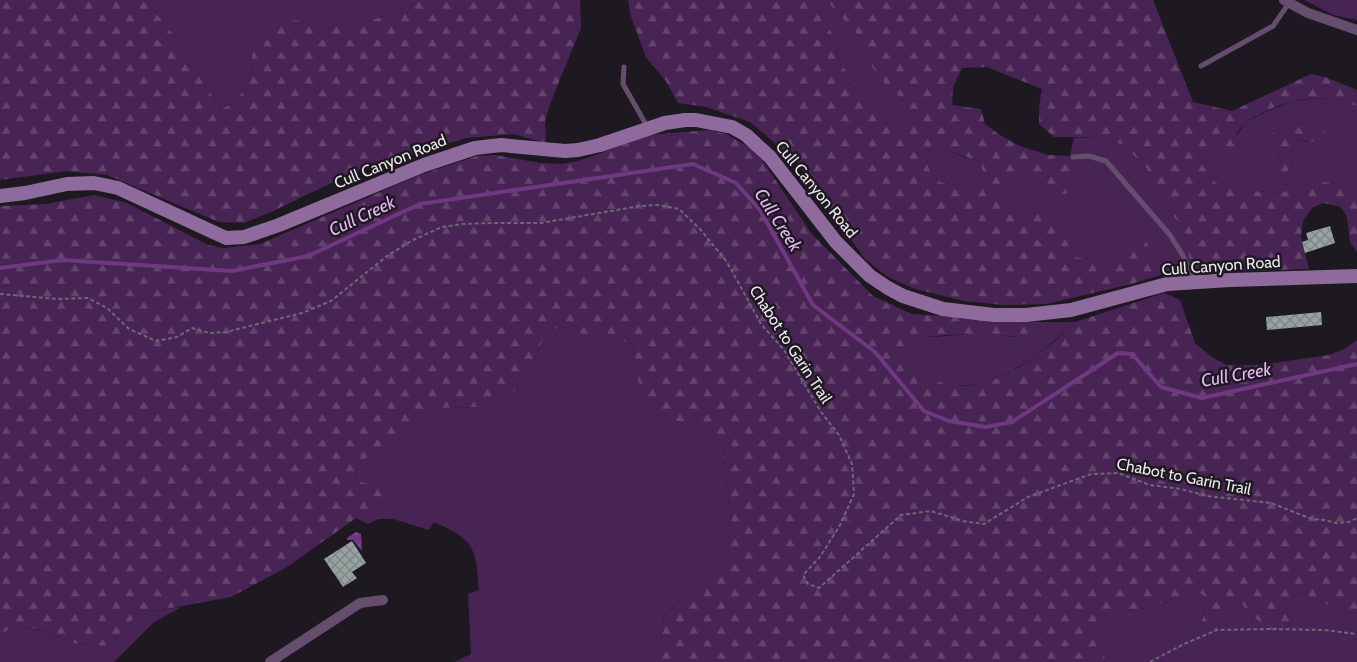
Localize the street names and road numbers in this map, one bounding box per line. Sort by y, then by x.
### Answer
street label: Cull Canyon Road [331,130,449,193]
street label: Cull Canyon Road [772,137,862,242]
street label: Cull Canyon Road [1161,252,1281,279]
street label: Chabot to Garin Trail [745,282,836,407]
street label: Chabot to Garin Trail [1115,454,1253,499]

